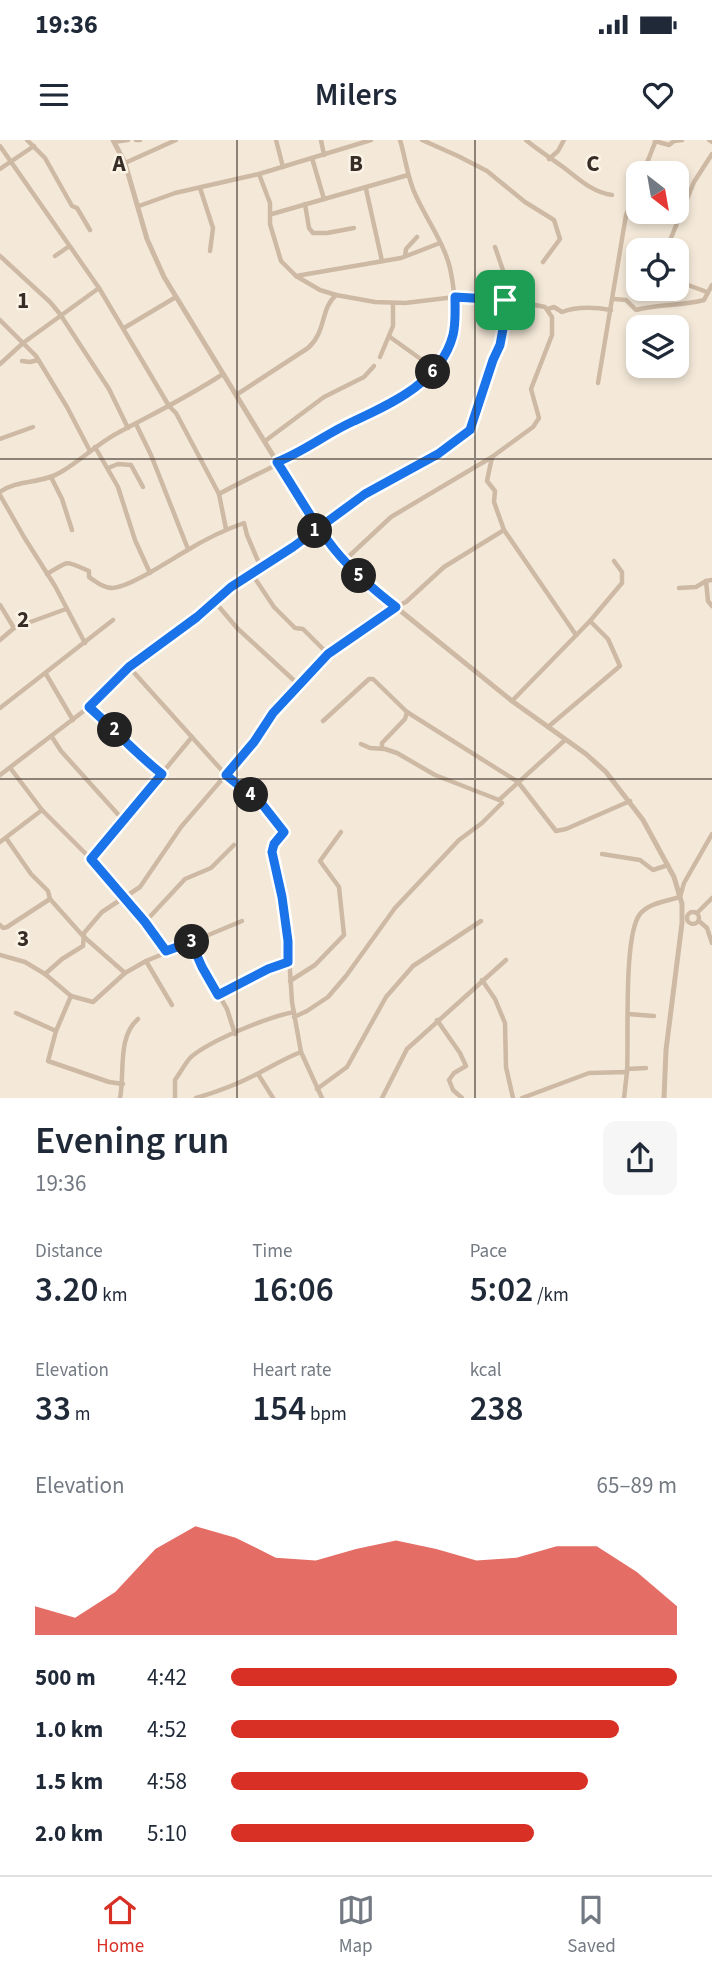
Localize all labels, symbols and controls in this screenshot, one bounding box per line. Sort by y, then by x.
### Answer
text: 19:36 [35,6,98,43]
text: Milers [315,72,397,118]
icon: menu [35,76,73,114]
icon: heart [639,76,677,114]
text: A [111,147,126,180]
text: B [349,147,363,180]
text: C [586,147,600,180]
north arrow [626,161,690,224]
map controls [626,161,689,378]
button: locate [626,238,689,301]
pin [475,270,535,330]
icon: arrive [486,281,524,319]
text: 1 [17,284,29,317]
button: layers [626,315,689,378]
pin: 6 [416,355,450,390]
text: 6 [427,358,438,385]
pin: 1 [298,514,332,548]
text: 1 [309,517,320,544]
pin: 5 [342,558,376,593]
text: 5 [353,562,364,589]
text: 2 [17,603,29,636]
pin: 2 [97,712,132,748]
text: 2 [109,716,120,743]
pin: 4 [233,778,268,812]
text: 4 [245,781,256,808]
text: 3 [17,922,29,955]
pin: 3 [174,924,210,960]
text: 3 [186,928,197,955]
text: Evening run [35,1114,229,1168]
button: share [603,1121,677,1195]
text: 19:36 [35,1167,86,1200]
text: Distance [35,1238,103,1265]
text: Time [252,1238,292,1265]
text: Pace [470,1238,507,1265]
text: 3.20 [35,1265,99,1315]
text: 16:06 [252,1265,334,1315]
text: 5:02 [470,1265,533,1315]
text: km [99,1282,127,1309]
text: /km [533,1282,569,1309]
text: Elevation [35,1357,109,1384]
text: Heart rate [252,1357,331,1384]
text: kcal [470,1357,502,1384]
text: 33 [35,1384,71,1434]
text: 154 [252,1384,306,1434]
text: 238 [470,1384,524,1434]
text: m [71,1401,90,1428]
text: bpm [306,1401,347,1428]
text: Elevation [35,1469,125,1502]
text: 65–89 m [597,1469,677,1502]
text: 500 m [35,1661,96,1694]
text: 4:42 [147,1661,187,1694]
text: 1.0 km [35,1713,103,1746]
text: 4:52 [147,1713,187,1746]
text: 1.5 km [35,1765,103,1798]
text: 4:58 [147,1765,187,1798]
text: 2.0 km [35,1817,103,1850]
text: 5:10 [147,1817,187,1850]
tab: Home [96,1891,144,1960]
tab: Map [337,1891,375,1960]
tab: Saved [567,1891,616,1960]

